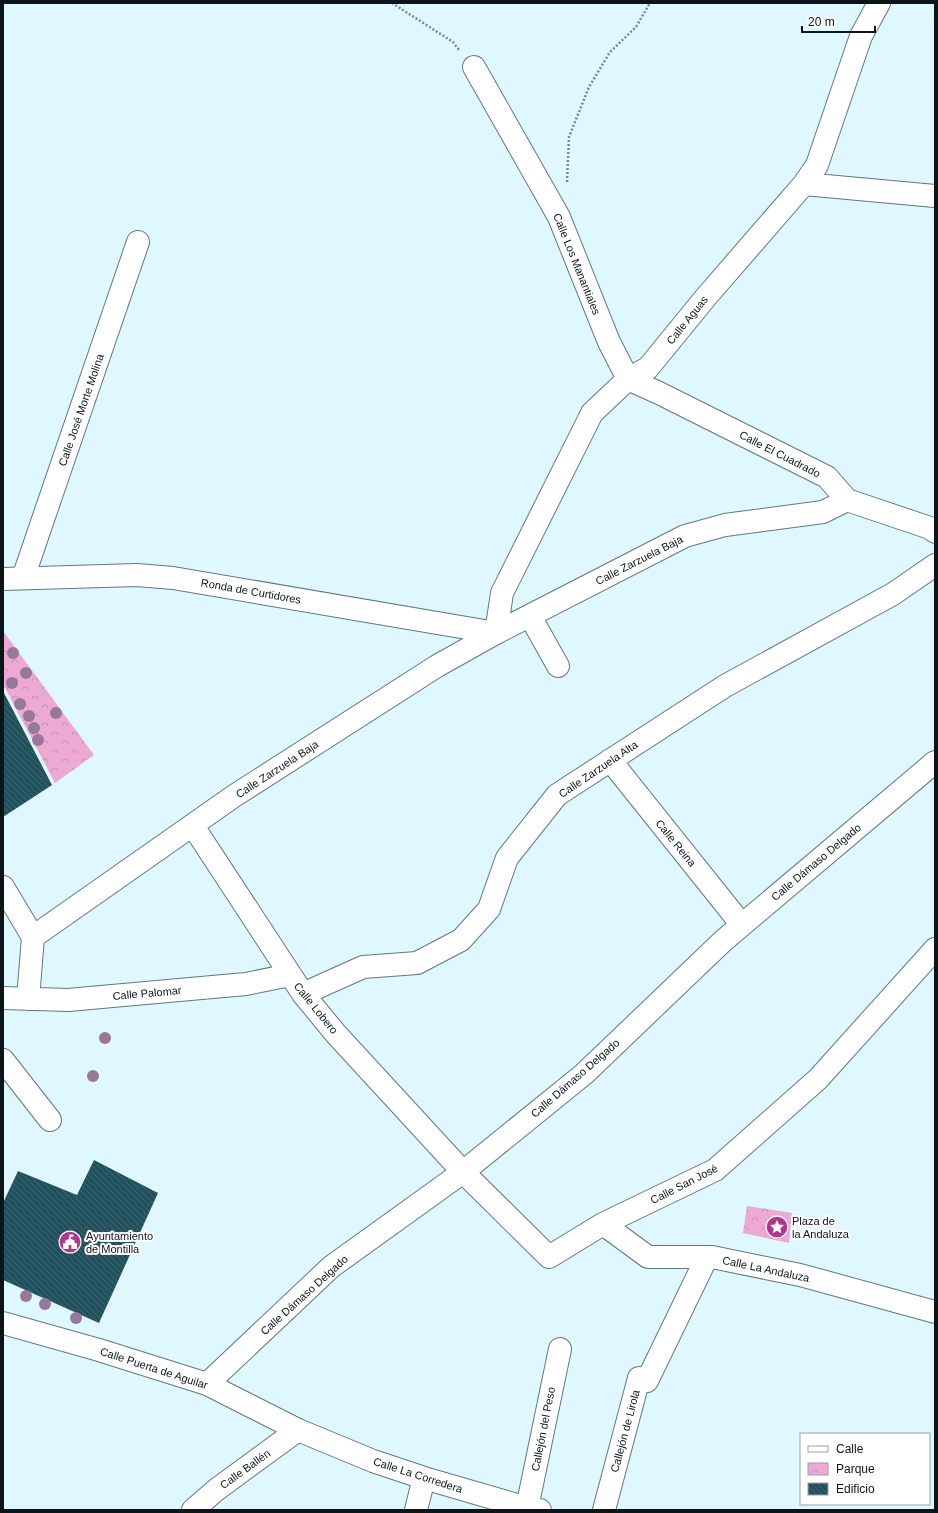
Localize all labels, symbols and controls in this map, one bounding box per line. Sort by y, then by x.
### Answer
scale bar [802,8,875,34]
text: 20 m [808,15,835,29]
street label: Calle Los Manantiales [551,212,603,317]
street label: Calle Aguas [664,293,710,347]
street label: Calle José Morte Molina [56,351,106,468]
street label: Calle El Cuadrado [738,428,822,480]
street label: Calle Zarzuela Baja [594,532,685,587]
street label: Ronda de Curtidores [200,576,303,606]
street label: Calle Zarzuela Baja [233,737,321,800]
street label: Calle Zarzuela Alta [556,738,640,800]
street label: Calle Reina [653,817,699,870]
street label: Calle Dámaso Delgado [769,821,863,903]
street label: Calle Lobero [292,980,340,1036]
street label: Calle Palomar [112,984,182,1002]
street label: Calle Dámaso Delgado [528,1036,622,1120]
street label: Calle San José [648,1162,720,1206]
place icon: Plaza de la Andaluza [764,1214,790,1240]
place label: Plaza de la Andaluza [792,1215,850,1240]
public building icon: Ayuntamiento de Montilla [57,1229,83,1255]
place label: Ayuntamiento de Montilla [86,1230,153,1255]
street label: Calle Dámaso Delgado [258,1253,350,1337]
street label: Calle La Andaluza [721,1254,811,1284]
street label: Calle Puerta de Aguilar [99,1345,210,1391]
street label: Callejón del Peso [529,1386,557,1472]
street label: Callejón de Lirola [608,1388,642,1474]
legend [800,1433,930,1505]
text: Calle [836,1442,864,1456]
street label: Calle Ballén [218,1447,272,1491]
street label: Calle La Corredera [372,1455,465,1495]
text: Parque [836,1462,875,1476]
text: Edificio [836,1482,875,1496]

